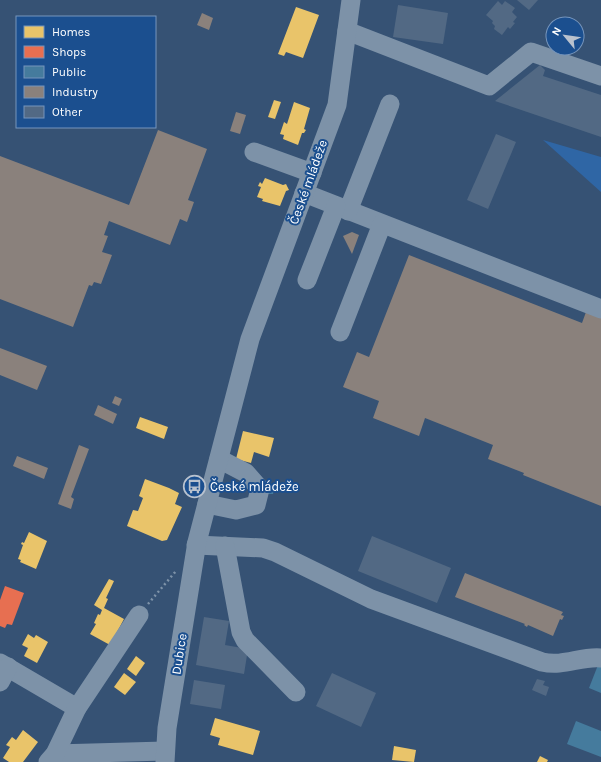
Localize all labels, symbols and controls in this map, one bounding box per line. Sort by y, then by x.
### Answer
legend [16,16,156,128]
north arrow [545,16,585,56]
text: Homes [52,25,90,39]
text: N [549,25,564,38]
text: Shops [52,45,86,59]
text: Public [52,65,86,79]
text: Industry [52,85,98,99]
text: Other [52,105,83,119]
street label: České mládeže [285,137,330,226]
bus stop icon: České mládeže [182,473,208,499]
place label: České mládeže [210,478,299,494]
street label: Dubice [168,632,190,676]

